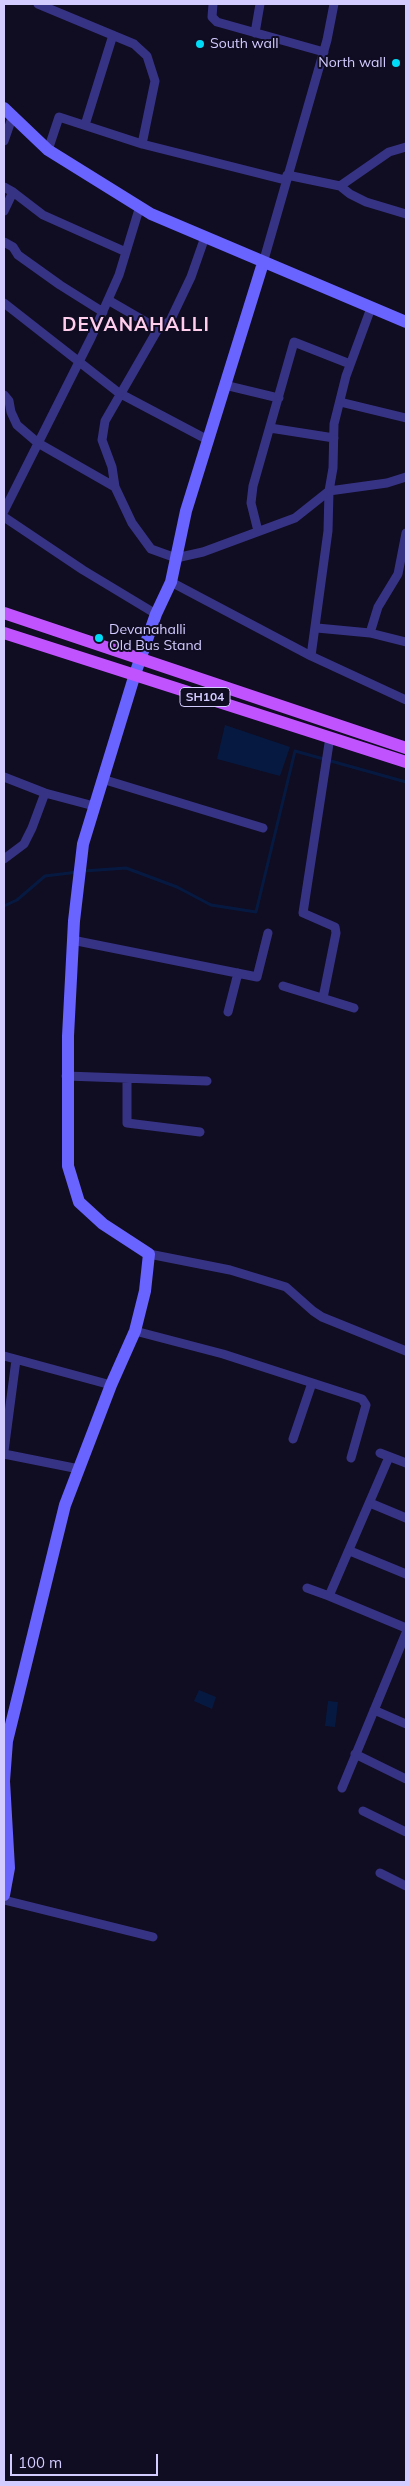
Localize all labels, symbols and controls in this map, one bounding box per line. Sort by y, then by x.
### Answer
place label: South wall [210,36,279,52]
marker: South wall [194,38,206,50]
place label: North wall [318,55,386,71]
marker: North wall [390,57,402,69]
district label: DEVANAHALLI [61,314,211,336]
place label: Devanahalli Old Bus Stand [109,622,202,654]
marker: Devanahalli Old Bus Stand [93,632,105,644]
road number: SH104 [180,688,230,706]
scale bar [12,2444,160,2476]
text: 100 m [18,2453,62,2472]

